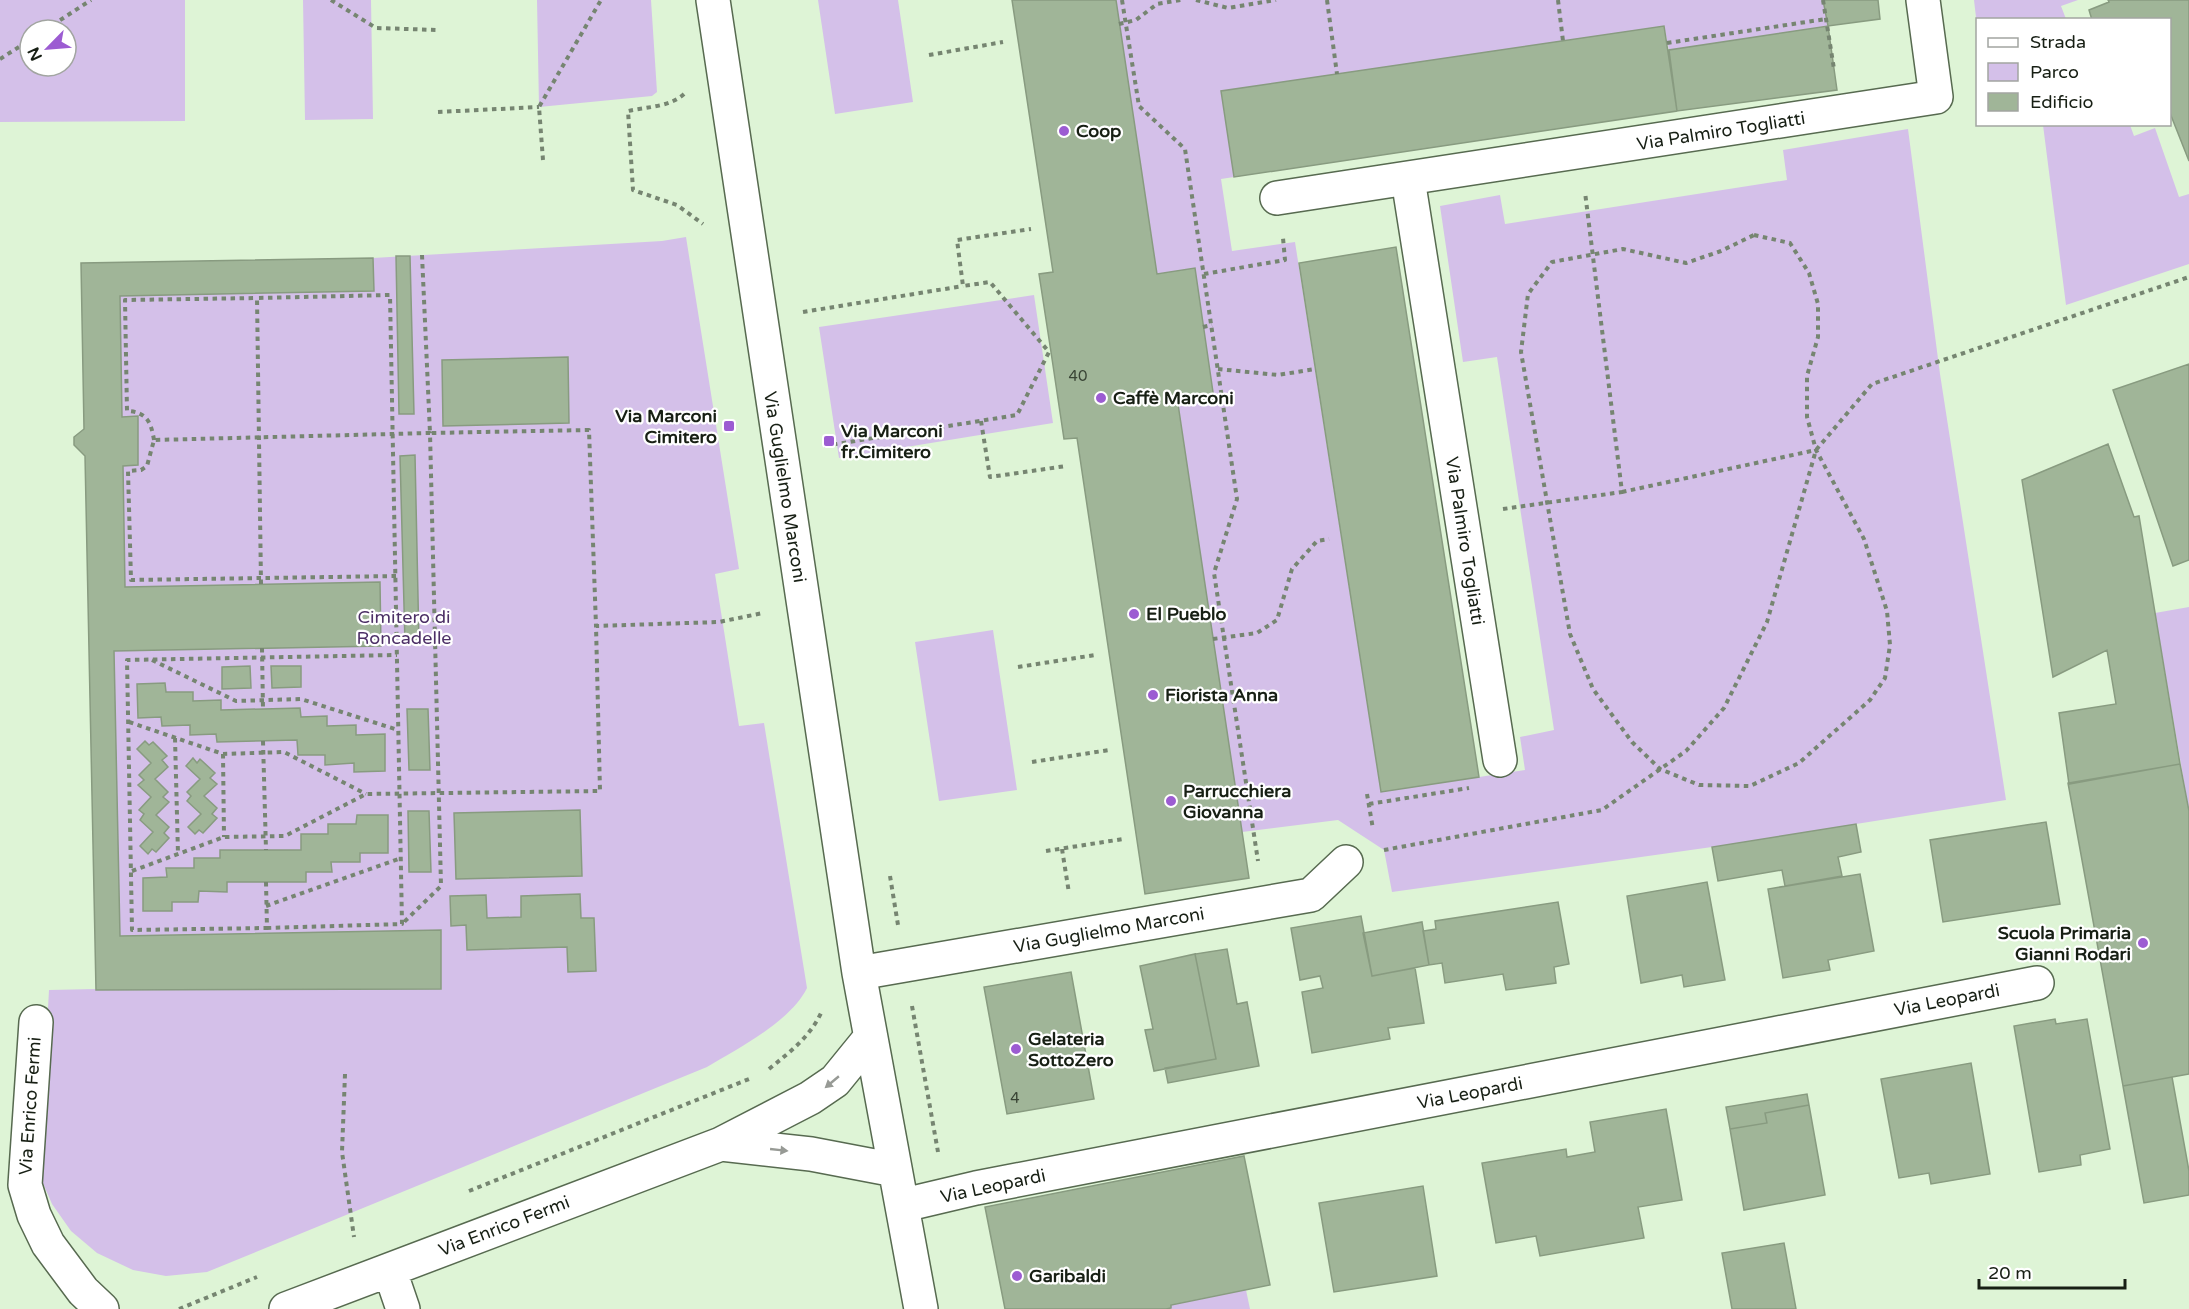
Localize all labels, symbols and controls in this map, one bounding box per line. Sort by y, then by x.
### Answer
north arrow [18,18,78,78]
legend [1976,18,2171,126]
text: Strada [2030,31,2086,53]
text: N [24,44,47,64]
text: Parco [2030,61,2079,83]
text: Edificio [2030,91,2094,113]
street label: Via Palmiro Togliatti [1635,107,1807,155]
place label: Coop [1076,120,1121,142]
marker: Coop [1057,124,1071,138]
house number: 40 [1069,367,1087,385]
place label: Caffè Marconi [1113,387,1234,409]
street label: Via Guglielmo Marconi [759,390,811,584]
marker: Caffè Marconi [1094,391,1108,405]
place label: Via Marconi Cimitero [615,405,717,448]
marker: Via Marconi Cimitero [722,419,736,433]
place label: Via Marconi fr.Cimitero [841,420,943,463]
marker: Via Marconi fr.Cimitero [822,434,836,448]
street label: Via Palmiro Togliatti [1441,455,1489,627]
place label: El Pueblo [1146,603,1227,625]
park label: Cimitero di Roncadelle [356,606,452,649]
marker: El Pueblo [1127,607,1141,621]
place label: Fiorista Anna [1165,684,1278,706]
marker: Fiorista Anna [1146,688,1160,702]
place label: Parrucchiera Giovanna [1183,780,1291,823]
marker: Parrucchiera Giovanna [1164,794,1178,808]
street label: Via Guglielmo Marconi [1012,902,1206,958]
place label: Scuola Primaria Gianni Rodari [1998,922,2131,965]
marker: Scuola Primaria Gianni Rodari [2136,936,2150,950]
street label: Via Leopardi [1892,979,2002,1021]
place label: Gelateria SottoZero [1028,1028,1114,1071]
street label: Via Enrico Fermi [14,1036,46,1176]
marker: Gelateria SottoZero [1009,1042,1023,1056]
street label: Via Leopardi [1415,1072,1525,1114]
one-way arrow [825,1075,840,1088]
house number: 4 [1010,1089,1020,1107]
one-way arrow [770,1145,789,1155]
street label: Via Leopardi [938,1164,1048,1208]
street label: Via Enrico Fermi [435,1191,573,1261]
scale bar [1979,1252,2124,1290]
text: 20 m [1988,1262,2032,1284]
place label: Garibaldi [1029,1265,1106,1287]
marker: Garibaldi [1010,1269,1024,1283]

